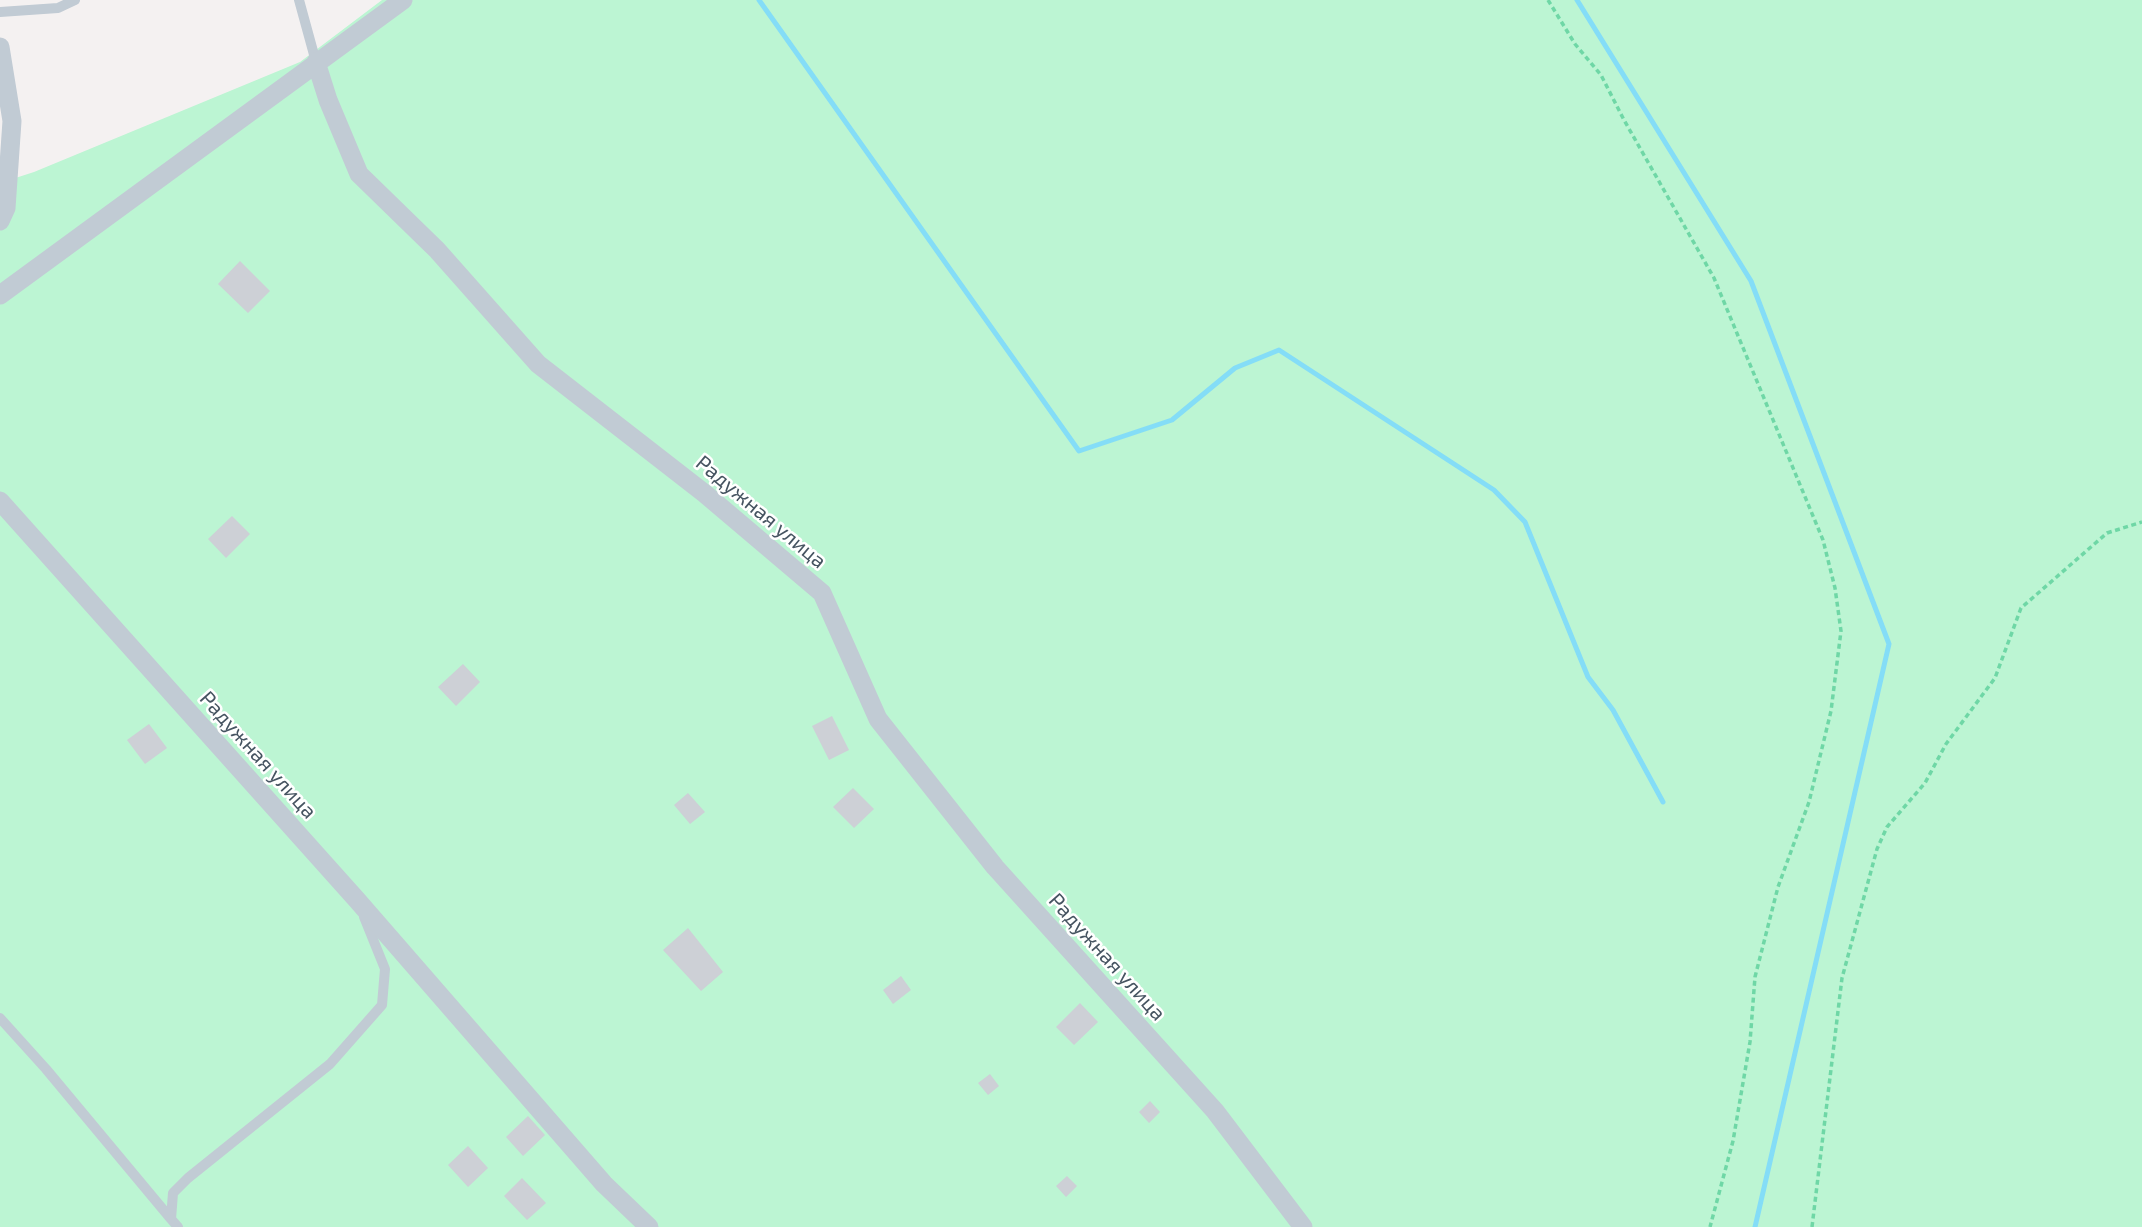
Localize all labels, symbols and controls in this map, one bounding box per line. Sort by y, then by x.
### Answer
street label: Радужная улица [691,450,831,574]
street label: Радужная улица [194,686,322,824]
street label: Радужная улица [1043,888,1171,1026]

